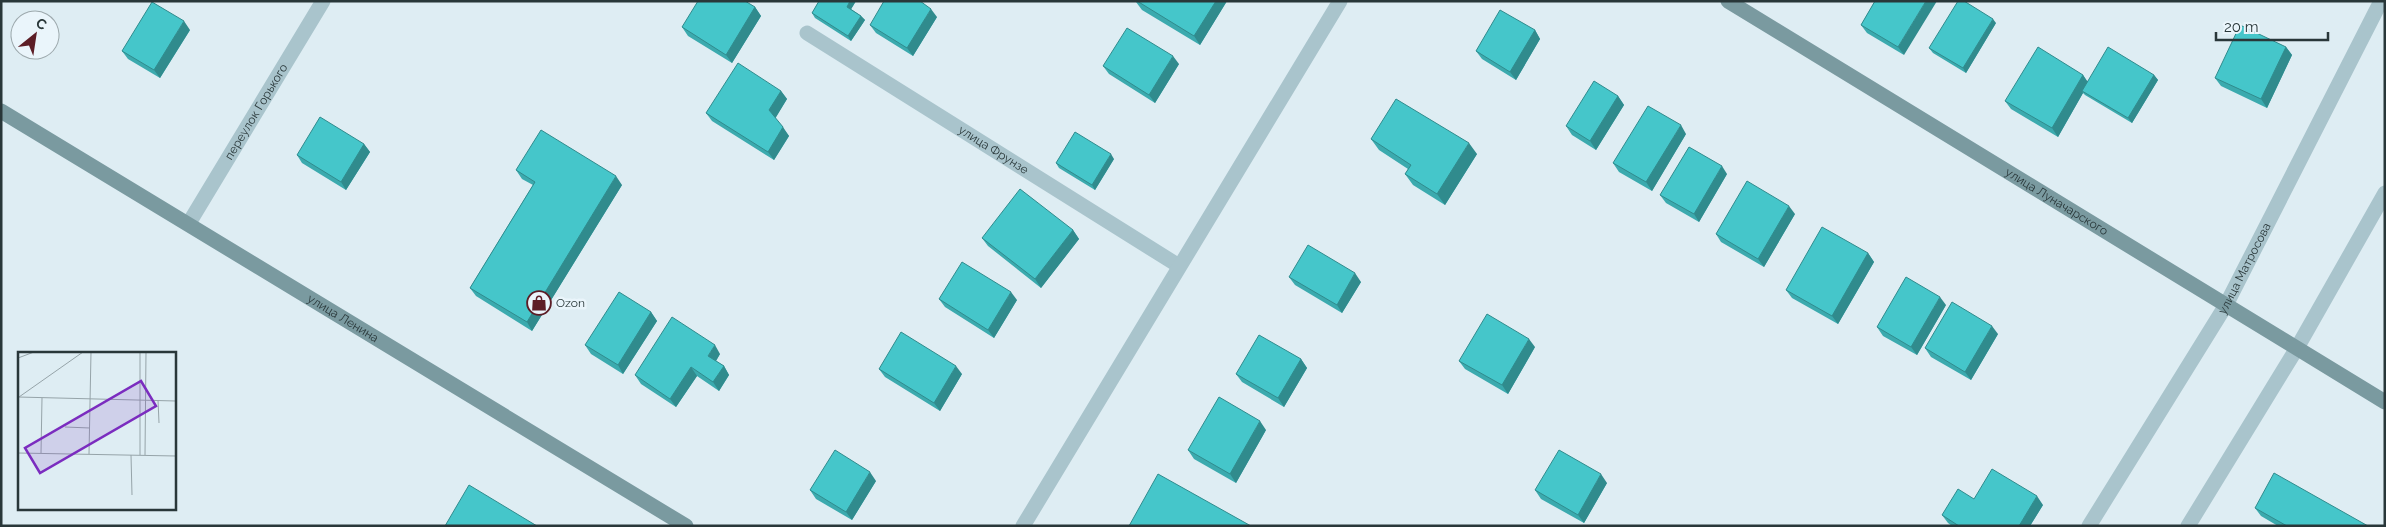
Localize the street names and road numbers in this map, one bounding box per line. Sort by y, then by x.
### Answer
street label: переулок Горького [222,61,291,162]
street label: улица Фрунзе [956,123,1031,177]
street label: улица Луначарского [2003,165,2110,238]
street label: улица Матросова [2215,220,2274,317]
street label: улица Ленина [305,291,381,345]

